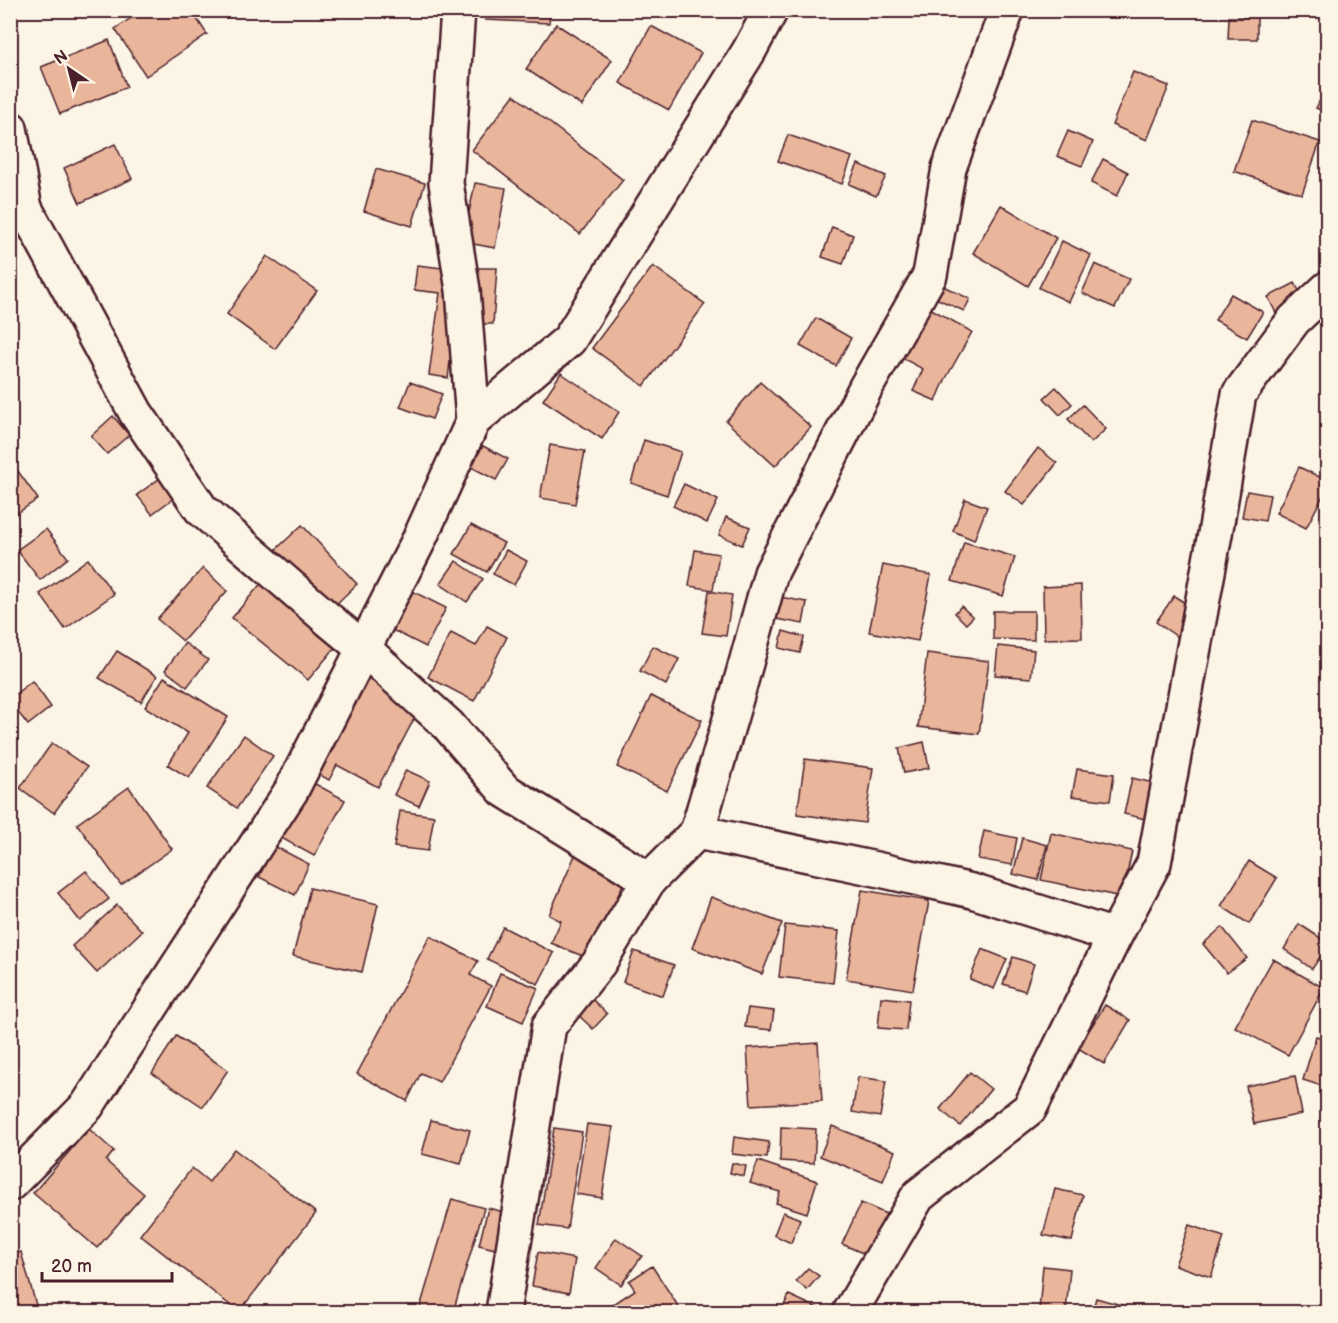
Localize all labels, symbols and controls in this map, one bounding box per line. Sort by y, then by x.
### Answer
north arrow [39,39,99,99]
text: N [51,47,72,69]
scale bar [42,1245,172,1283]
text: 20 m [51,1256,92,1277]

